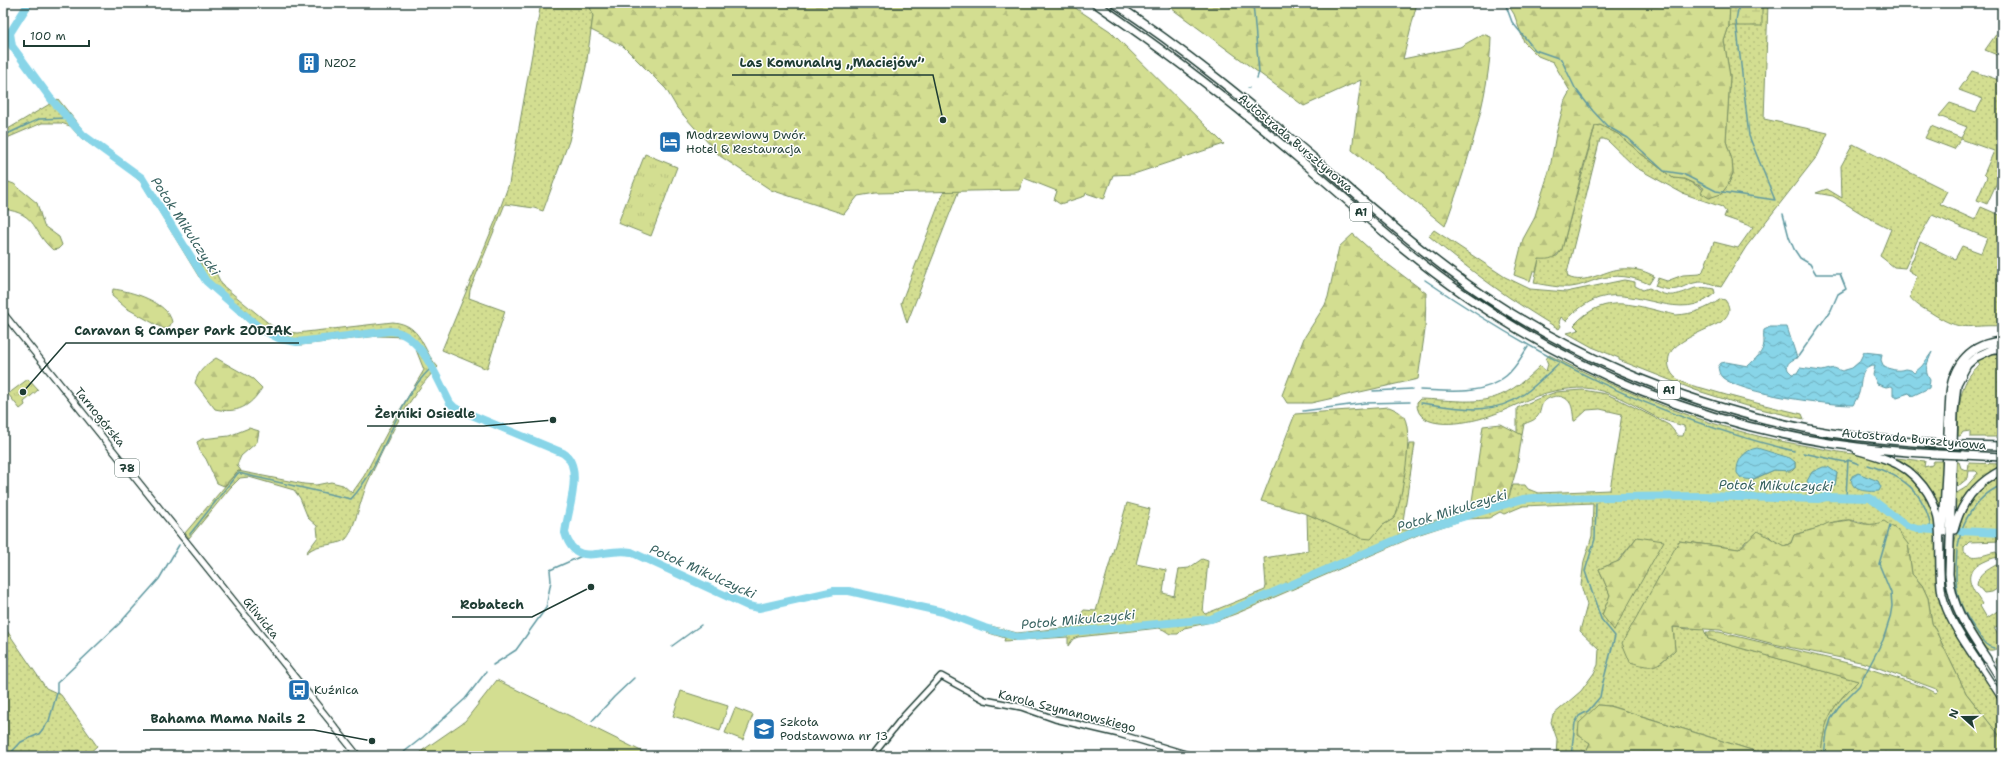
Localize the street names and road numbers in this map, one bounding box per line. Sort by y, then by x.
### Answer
street label: Autostrada Bursztynowa [1235,90,1357,196]
road number: A1 [1350,203,1372,221]
road number: A1 [1658,381,1680,399]
street label: Tarnogórska [71,384,129,451]
street label: Autostrada Bursztynowa [1841,425,1988,453]
road number: 78 [115,459,139,477]
street label: Gliwicka [239,594,283,643]
street label: Karola Szymanowskiego [996,686,1138,736]

